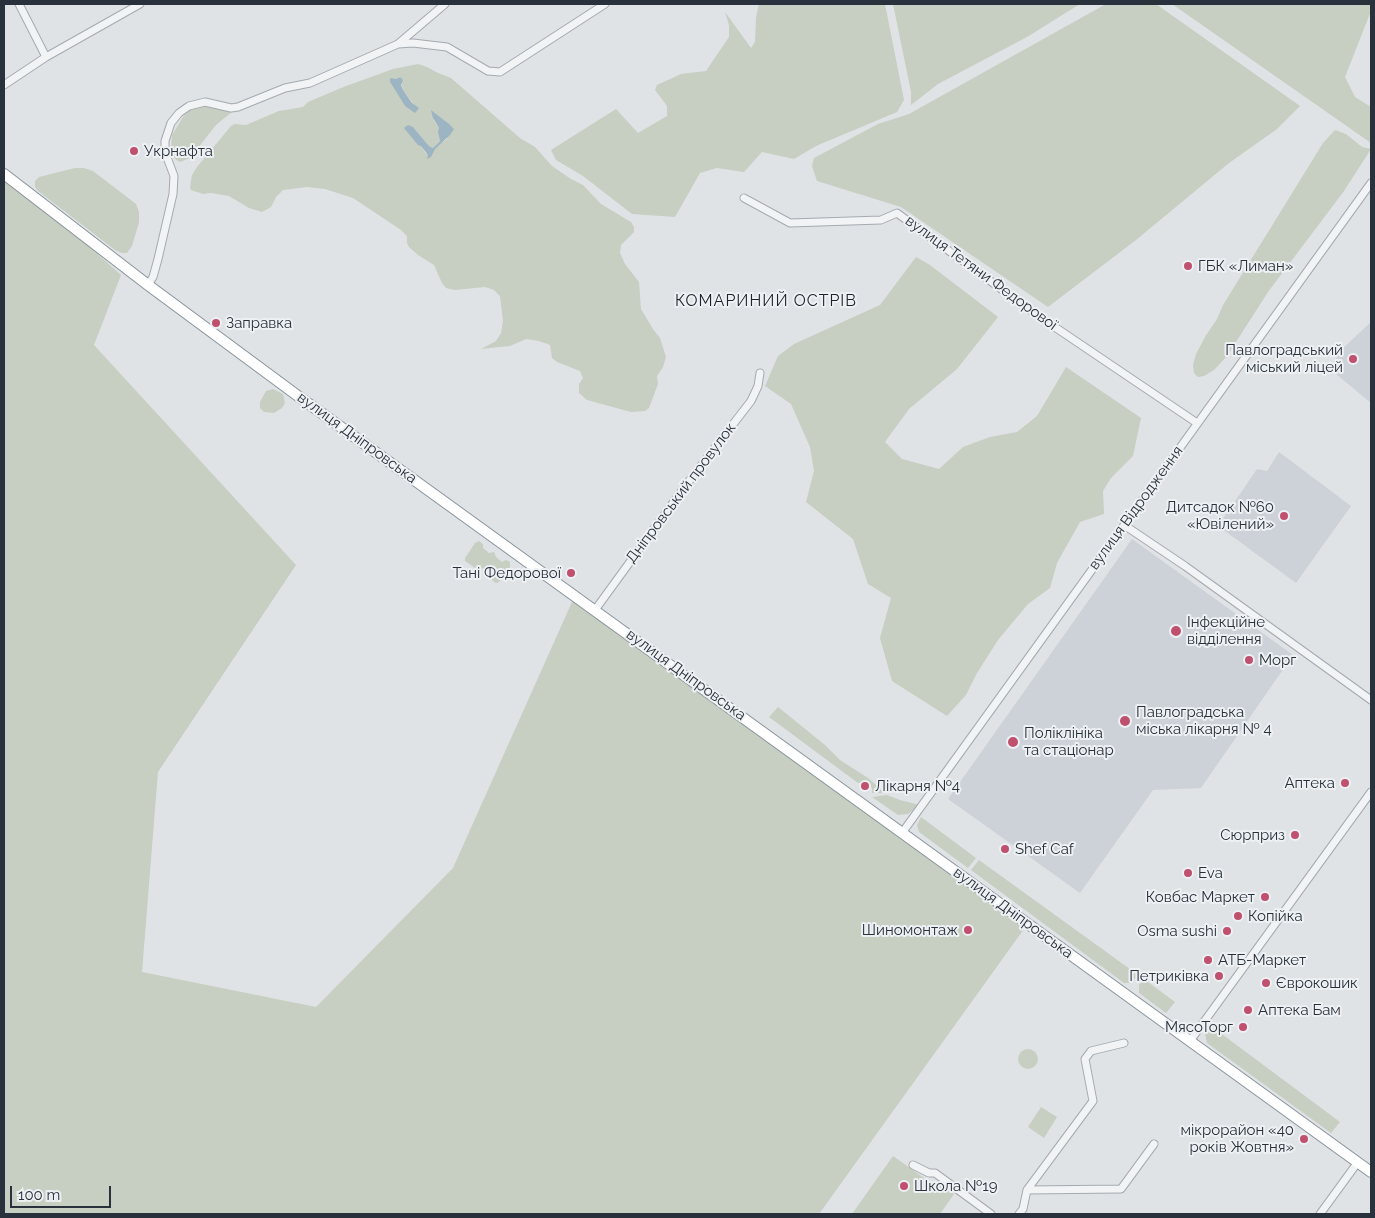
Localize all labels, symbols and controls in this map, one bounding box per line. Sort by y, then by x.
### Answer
place label: Укрнафта [144,142,213,160]
marker: Укрнафта [128,145,140,157]
street label: вулиця Тетяни Федорової [902,212,1060,334]
place label: ГБК «Лиман» [1198,257,1293,275]
marker: ГБК «Лиман» [1182,260,1194,272]
district label: КОМАРИНИЙ ОСТРІВ [673,291,859,311]
place label: Заправка [226,314,292,332]
marker: Заправка [210,317,222,329]
place label: Павлоградський міський ліцей [1225,341,1343,376]
marker: Павлоградський міський ліцей [1347,353,1359,365]
street label: вулиця Дніпровська [294,389,420,487]
street label: Дніпровський провулок [622,419,740,567]
street label: вулиця Відродження [1085,443,1187,573]
place label: Дитсадок №60 «Ювілений» [1166,498,1274,533]
marker: Дитсадок №60 «Ювілений» [1278,510,1290,522]
place label: Тані Федорової [452,564,561,582]
marker: Тані Федорової [565,567,577,579]
place label: Інфекційне відділення [1187,613,1265,648]
marker: Інфекційне відділення [1169,624,1183,638]
street label: вулиця Дніпровська [623,626,749,724]
place label: Морг [1259,651,1296,669]
marker: Морг [1243,654,1255,666]
place label: Павлоградська міська лікарня № 4 [1136,703,1272,738]
marker: Павлоградська міська лікарня № 4 [1118,714,1132,728]
place label: Поліклініка та стаціонар [1024,724,1114,759]
marker: Поліклініка та стаціонар [1006,735,1020,749]
place label: Аптека [1284,774,1335,792]
place label: Лікарня №4 [875,777,960,795]
marker: Аптека [1339,777,1351,789]
marker: Лікарня №4 [859,780,871,792]
place label: Сюрприз [1220,826,1285,844]
marker: Сюрприз [1289,829,1301,841]
place label: Shef Caf [1015,840,1074,858]
marker: Shef Caf [999,843,1011,855]
street label: вулиця Дніпровська [950,864,1076,962]
place label: Eva [1198,864,1223,882]
marker: Eva [1182,867,1194,879]
place label: Ковбас Маркет [1146,888,1255,906]
marker: Ковбас Маркет [1259,891,1271,903]
place label: Копiйка [1248,907,1303,925]
marker: Копiйка [1232,910,1244,922]
place label: Шиномонтаж [862,921,958,939]
place label: Osma sushi [1137,922,1217,940]
marker: Шиномонтаж [962,924,974,936]
marker: Osma sushi [1221,925,1233,937]
place label: АТБ-Маркет [1218,951,1306,969]
marker: АТБ-Маркет [1202,954,1214,966]
place label: Петриківка [1129,967,1209,985]
marker: Петриківка [1213,970,1225,982]
place label: Єврокошик [1276,974,1358,992]
marker: Єврокошик [1260,977,1272,989]
place label: Аптека Бам [1258,1001,1341,1019]
marker: Аптека Бам [1242,1004,1254,1016]
place label: МясоТорг [1165,1018,1233,1036]
marker: МясоТорг [1237,1021,1249,1033]
place label: мікрорайон «40 років Жовтня» [1180,1121,1294,1156]
marker: мікрорайон «40 років Жовтня» [1298,1133,1310,1145]
scale bar [12,1176,114,1208]
place label: Школа №19 [914,1177,997,1195]
marker: Школа №19 [898,1180,910,1192]
text: 100 m [18,1186,60,1204]

